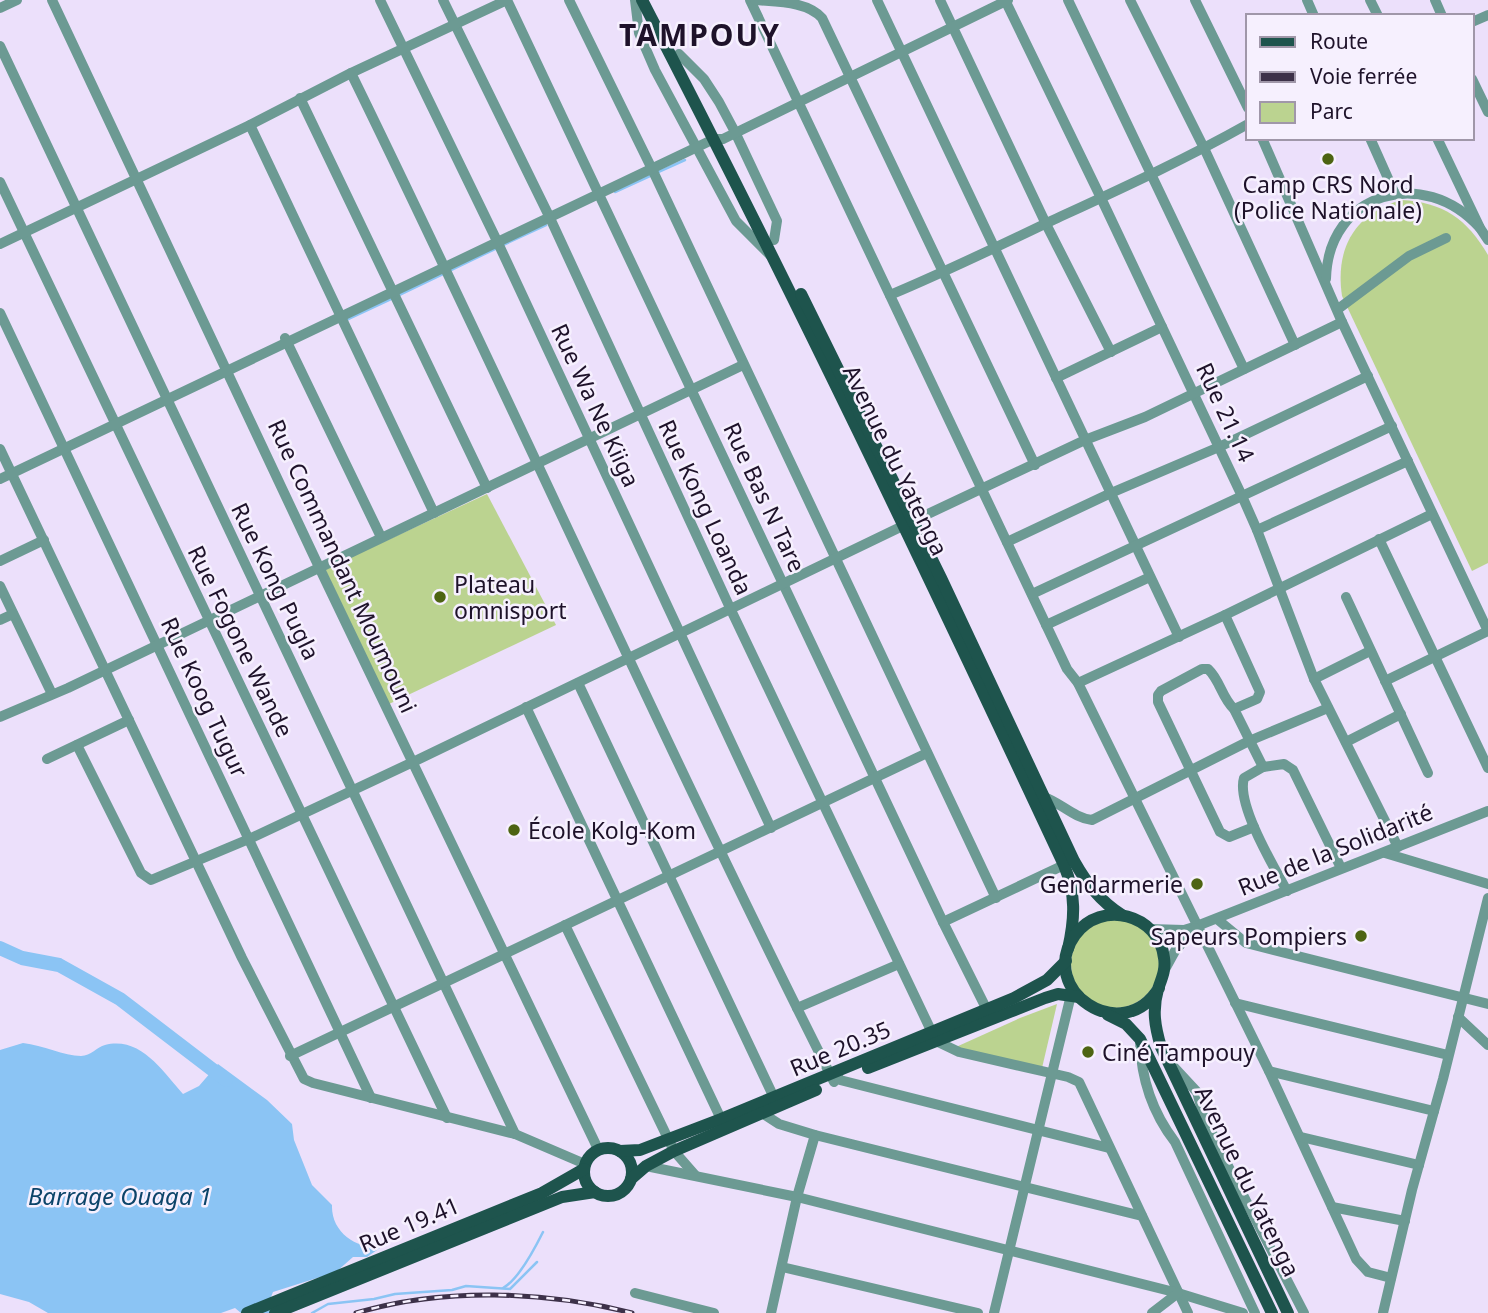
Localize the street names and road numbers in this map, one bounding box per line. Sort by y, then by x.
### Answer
street label: Rue Wa Ne Kiiga [544,318,648,492]
street label: Rue 21.14 [1189,357,1263,467]
street label: Avenue du Yatenga [836,359,956,561]
street label: Rue Commandant Moumouni [261,414,425,718]
street label: Rue Kong Loanda [651,414,761,600]
street label: Rue Bas N Tare [716,417,814,577]
street label: Rue Kong Pugla [224,497,328,665]
street label: Rue Fogone Wande [181,540,301,742]
street label: Rue Koog Tugur [154,612,256,783]
street label: Rue de la Solidarité [1233,795,1437,903]
street label: Rue 20.35 [785,1013,895,1083]
street label: Avenue du Yatenga [1188,1080,1308,1282]
street label: Rue 19.41 [354,1189,464,1259]

